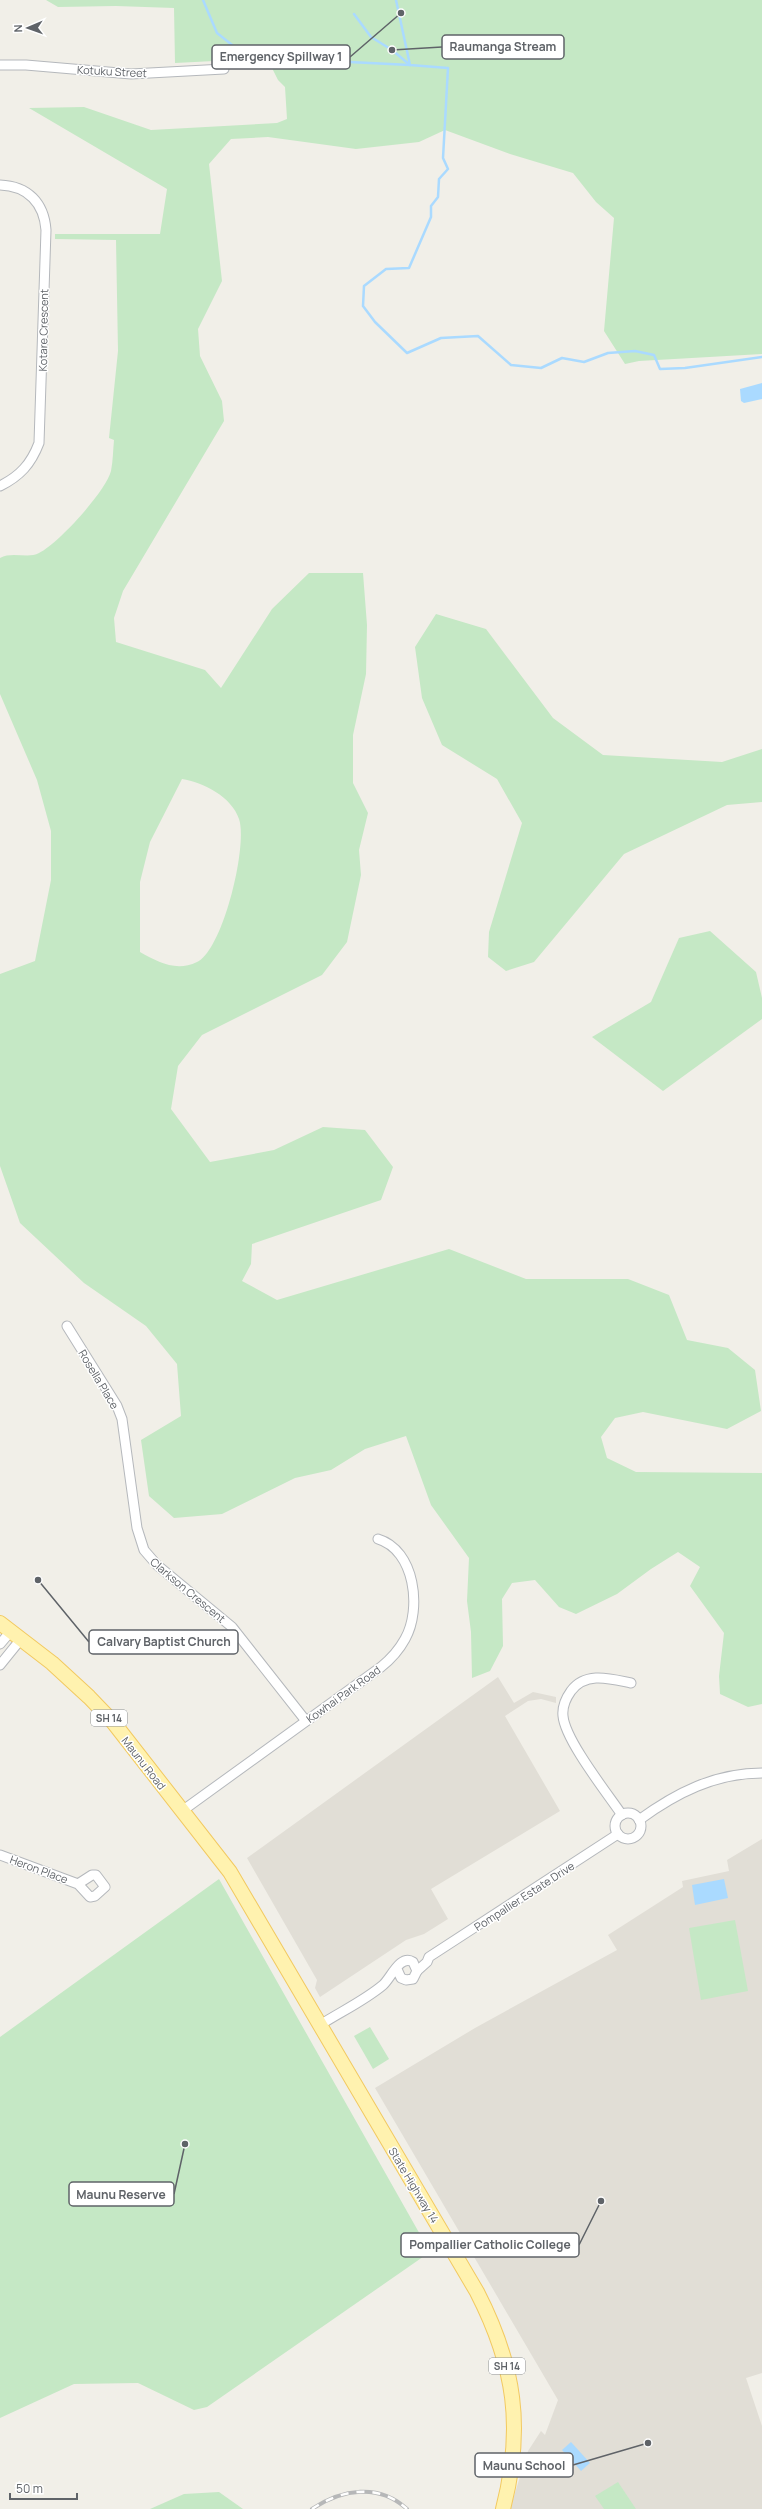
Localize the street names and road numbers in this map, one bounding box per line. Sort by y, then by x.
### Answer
street label: Kotuku Street [77,62,147,80]
street label: Kotare Crescent [35,289,51,371]
street label: Rosella Place [75,1347,123,1412]
street label: Clarkson Crescent [147,1554,229,1626]
street label: Kowhai Park Road [303,1662,383,1726]
road number: SH 14 [91,1710,127,1726]
street label: Maunu Road [119,1733,169,1793]
street label: Heron Place [8,1852,71,1887]
street label: Pompallier Estate Drive [471,1858,577,1934]
street label: State Highway 14 [385,2144,443,2226]
road number: SH 14 [489,2358,525,2374]

